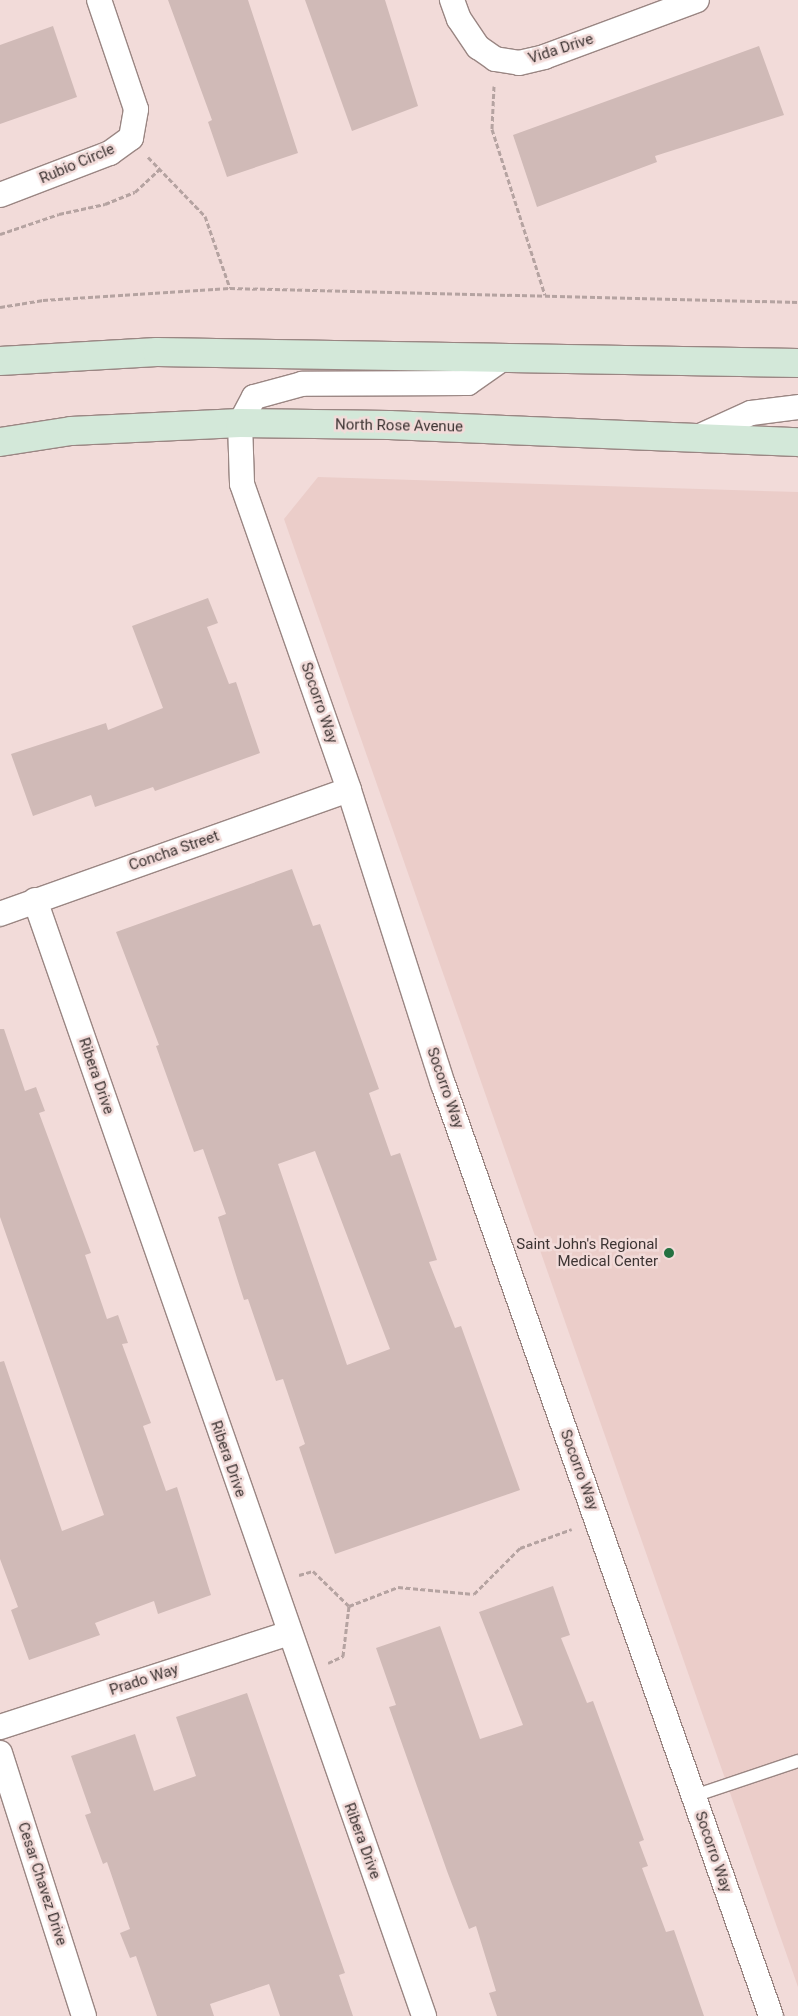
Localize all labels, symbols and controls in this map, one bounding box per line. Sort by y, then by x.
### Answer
street label: Vida Drive [526,30,596,68]
street label: Rubio Circle [37,140,117,188]
street label: North Rose Avenue [335,416,463,436]
street label: Socorro Way [297,660,341,746]
street label: Concha Street [127,827,221,875]
street label: Ribera Drive [75,1035,117,1117]
street label: Socorro Way [423,1045,467,1131]
place label: Saint John's Regional Medical Center [516,1235,658,1270]
marker: Saint John's Regional Medical Center [662,1246,676,1260]
street label: Ribera Drive [207,1418,249,1500]
street label: Socorro Way [556,1427,602,1513]
street label: Prado Way [107,1660,181,1700]
street label: Ribera Drive [340,1801,384,1881]
street label: Socorro Way [691,1809,735,1895]
street label: Cesar Chavez Drive [14,1820,70,1948]

